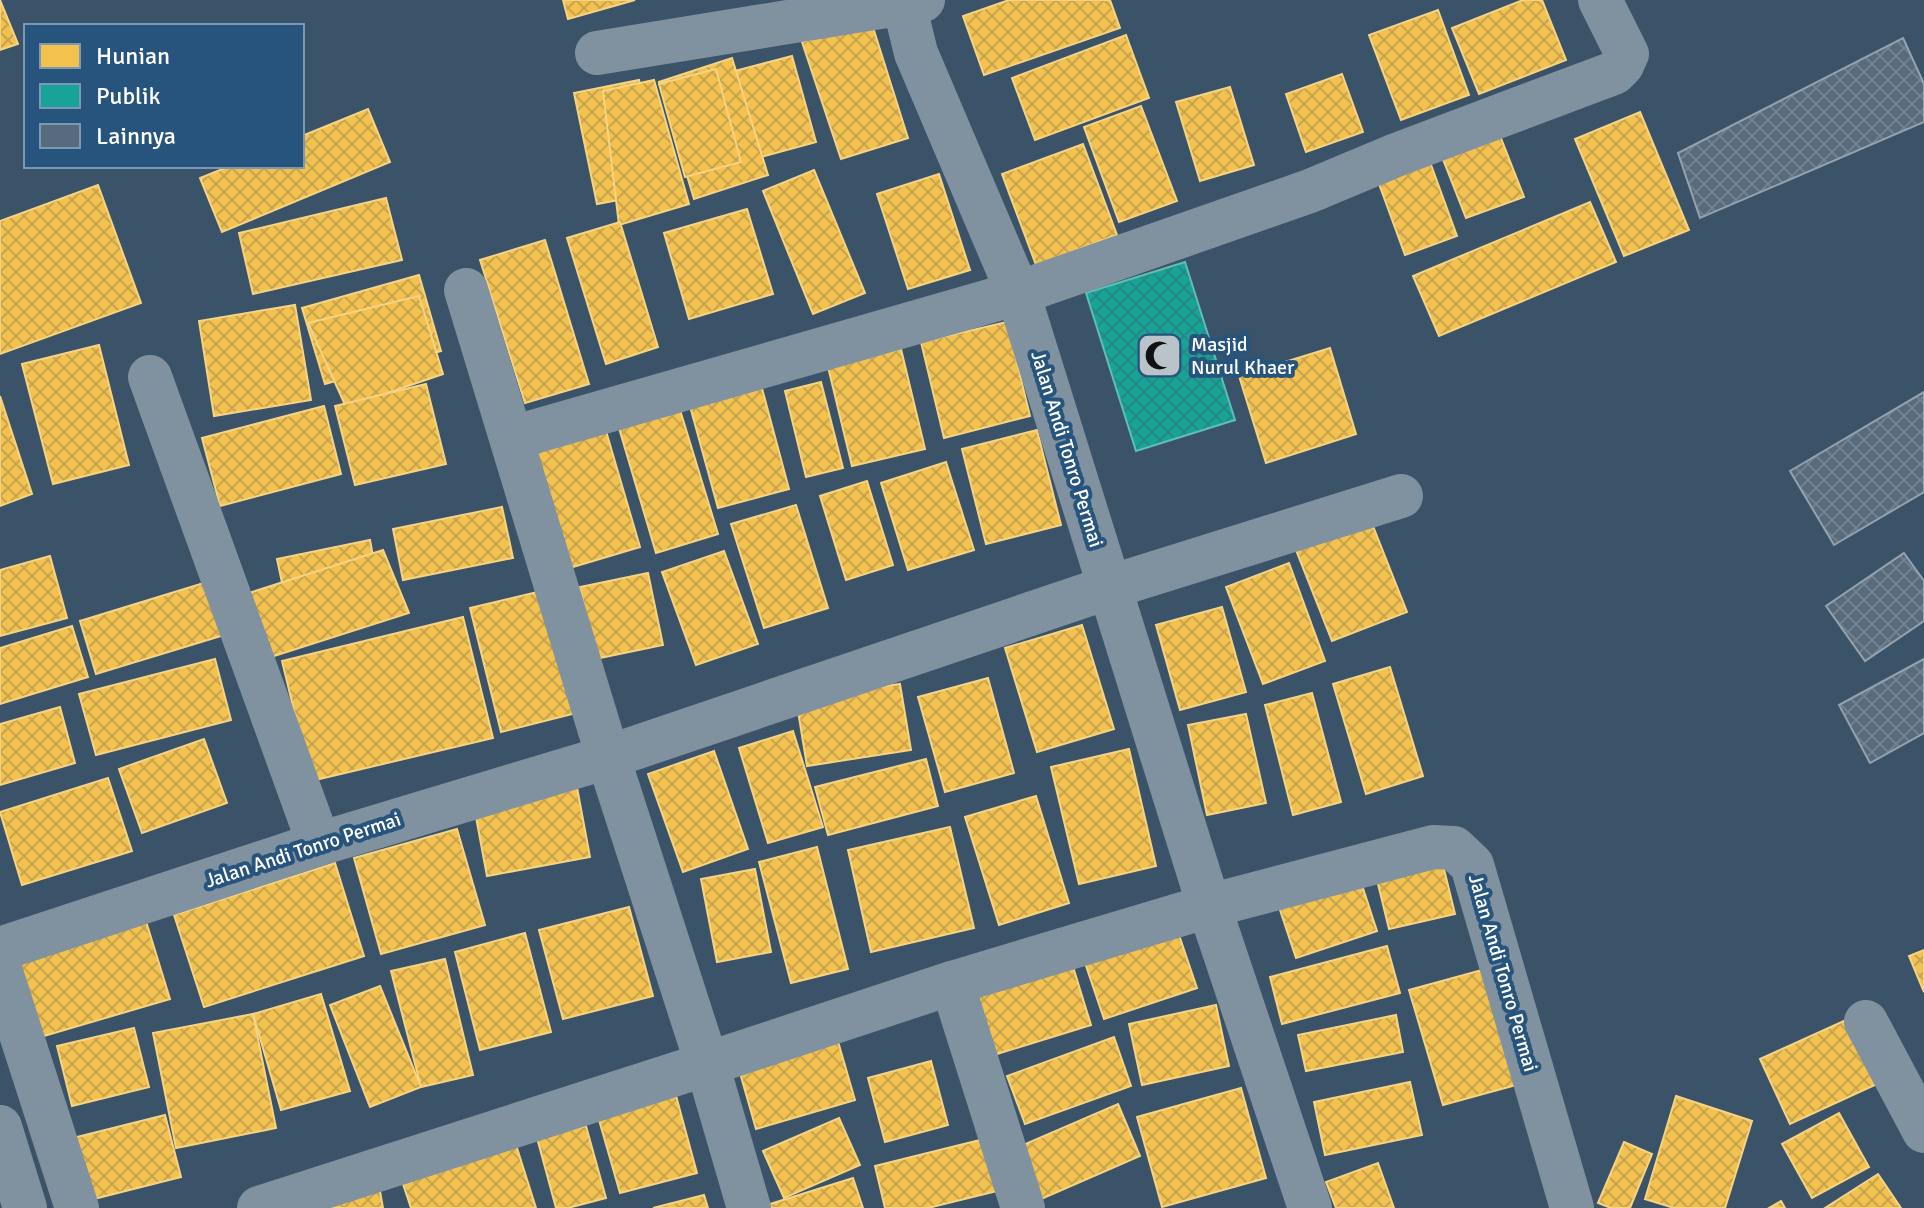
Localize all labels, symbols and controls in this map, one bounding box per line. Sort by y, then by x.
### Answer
legend [24,24,304,168]
text: Hunian [96,41,170,71]
text: Publik [96,81,161,111]
text: Lainnya [96,121,176,151]
mosque icon: Masjid Nurul Khaer [1136,332,1184,380]
place label: Masjid Nurul Khaer [1191,332,1295,380]
street label: Jalan Andi Tonro Permai [1025,348,1109,550]
street label: Jalan Andi Tonro Permai [202,807,404,893]
street label: Jalan Andi Tonro Permai [1463,871,1543,1075]

